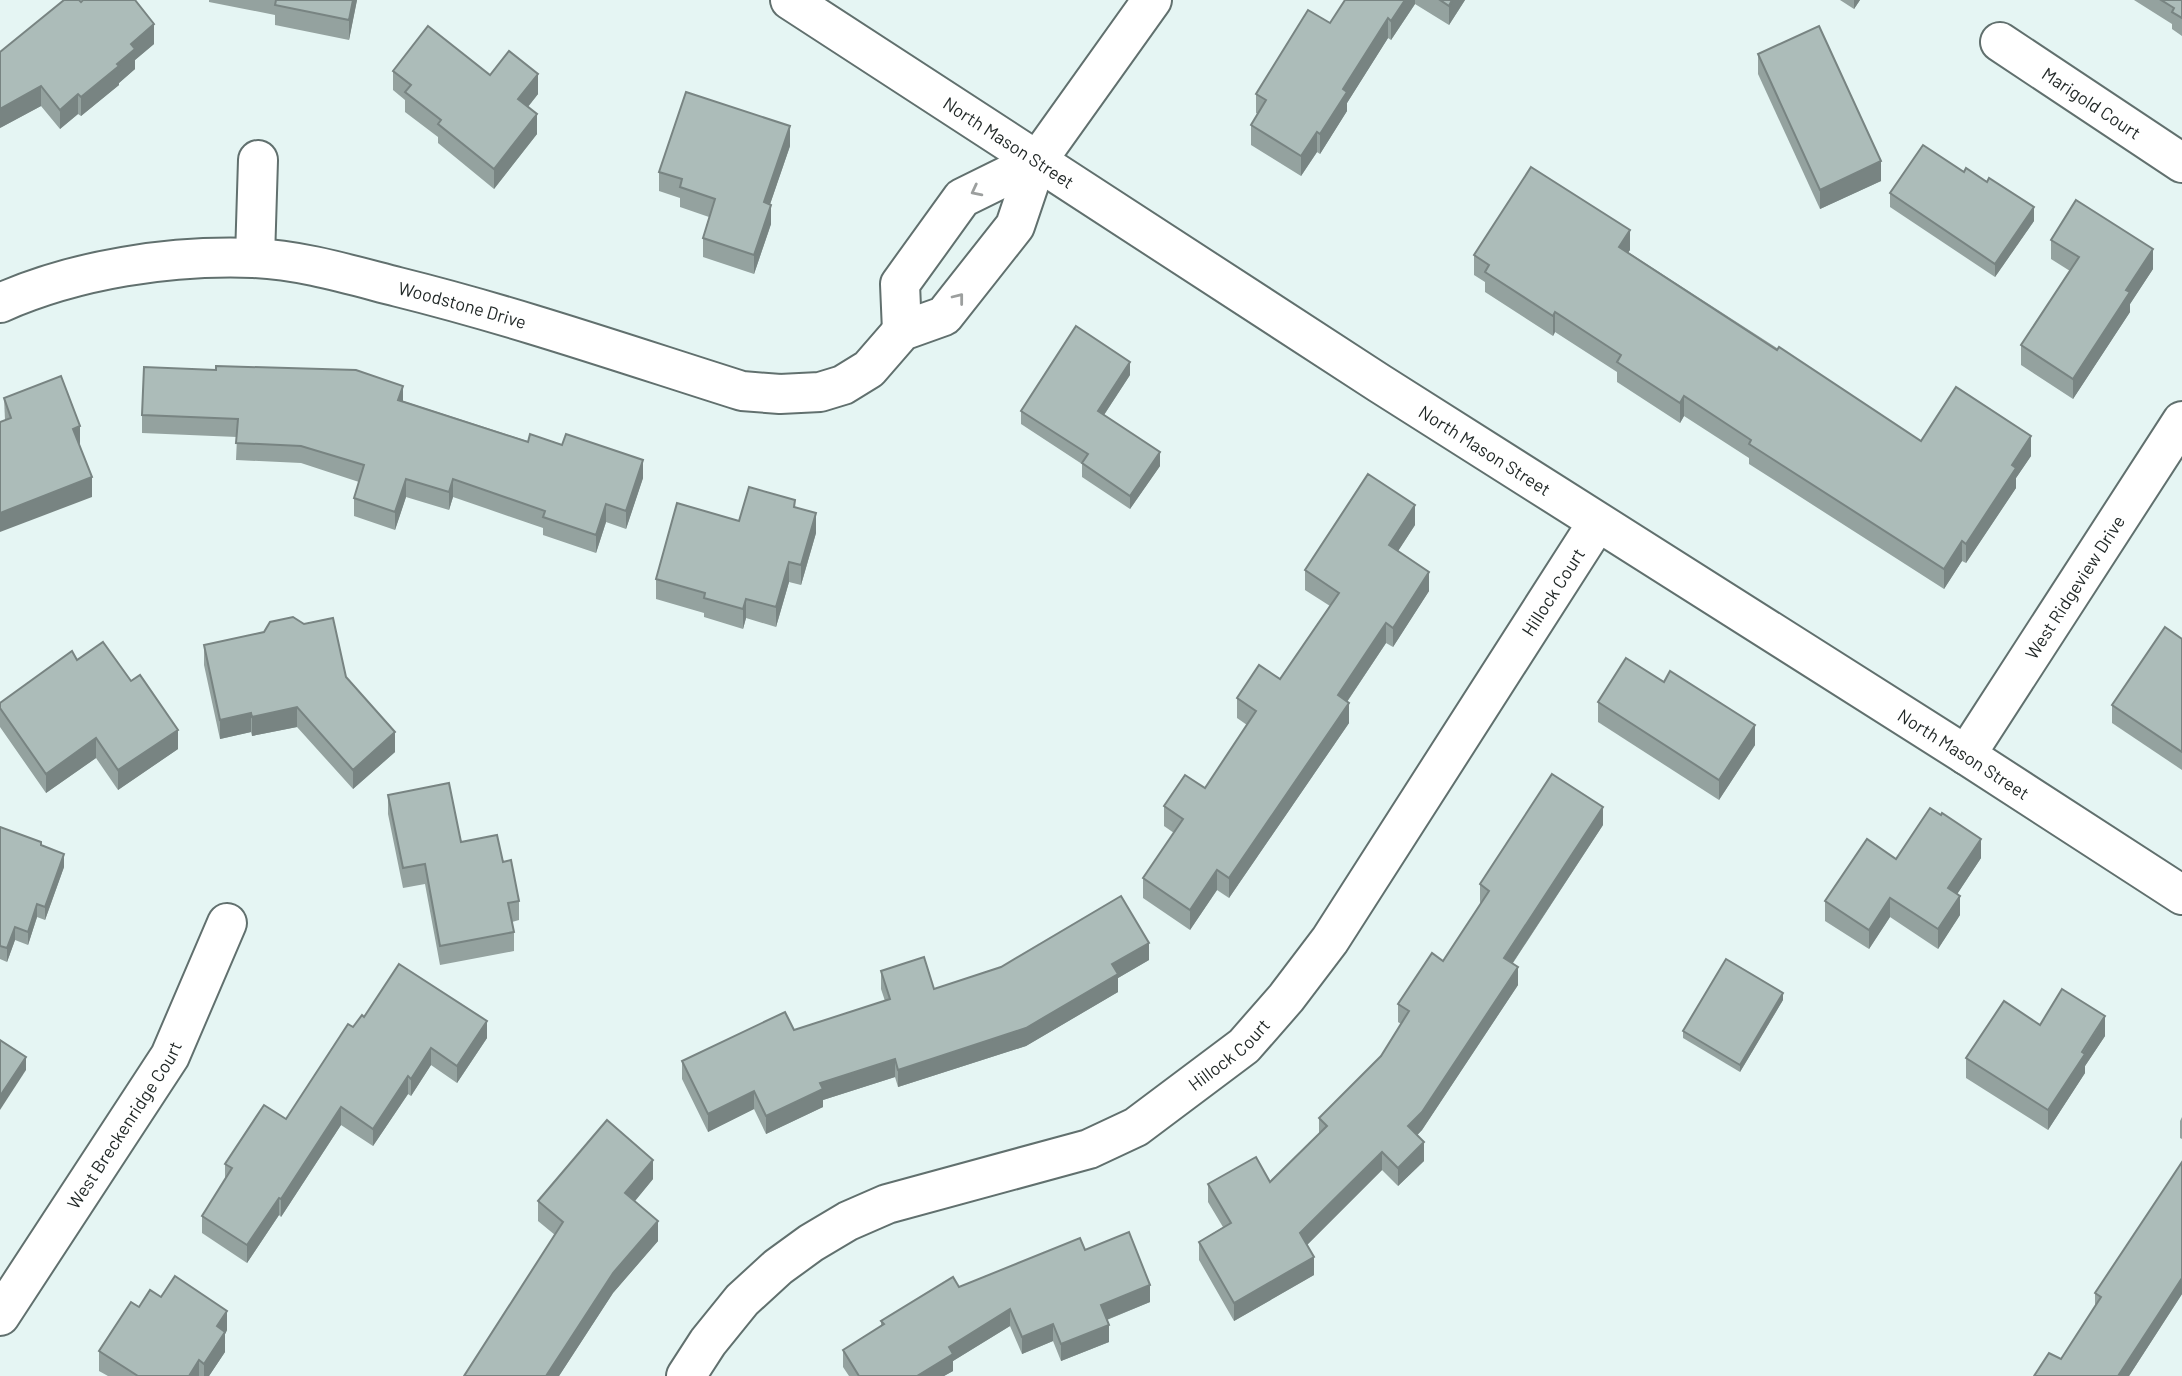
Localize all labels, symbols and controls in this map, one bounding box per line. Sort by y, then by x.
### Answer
street label: Marigold Court [2038,62,2145,144]
street label: North Mason Street [939,92,1078,193]
one-way arrow [971,183,983,197]
street label: Woodstone Drive [396,277,529,333]
one-way arrow [950,293,963,305]
street label: North Mason Street [1415,400,1555,500]
street label: West Ridgeview Drive [2020,511,2129,663]
street label: Hillock Court [1517,544,1589,640]
street label: North Mason Street [1894,704,2034,804]
street label: Hillock Court [1184,1014,1274,1095]
street label: West Breckenridge Court [62,1038,186,1213]

